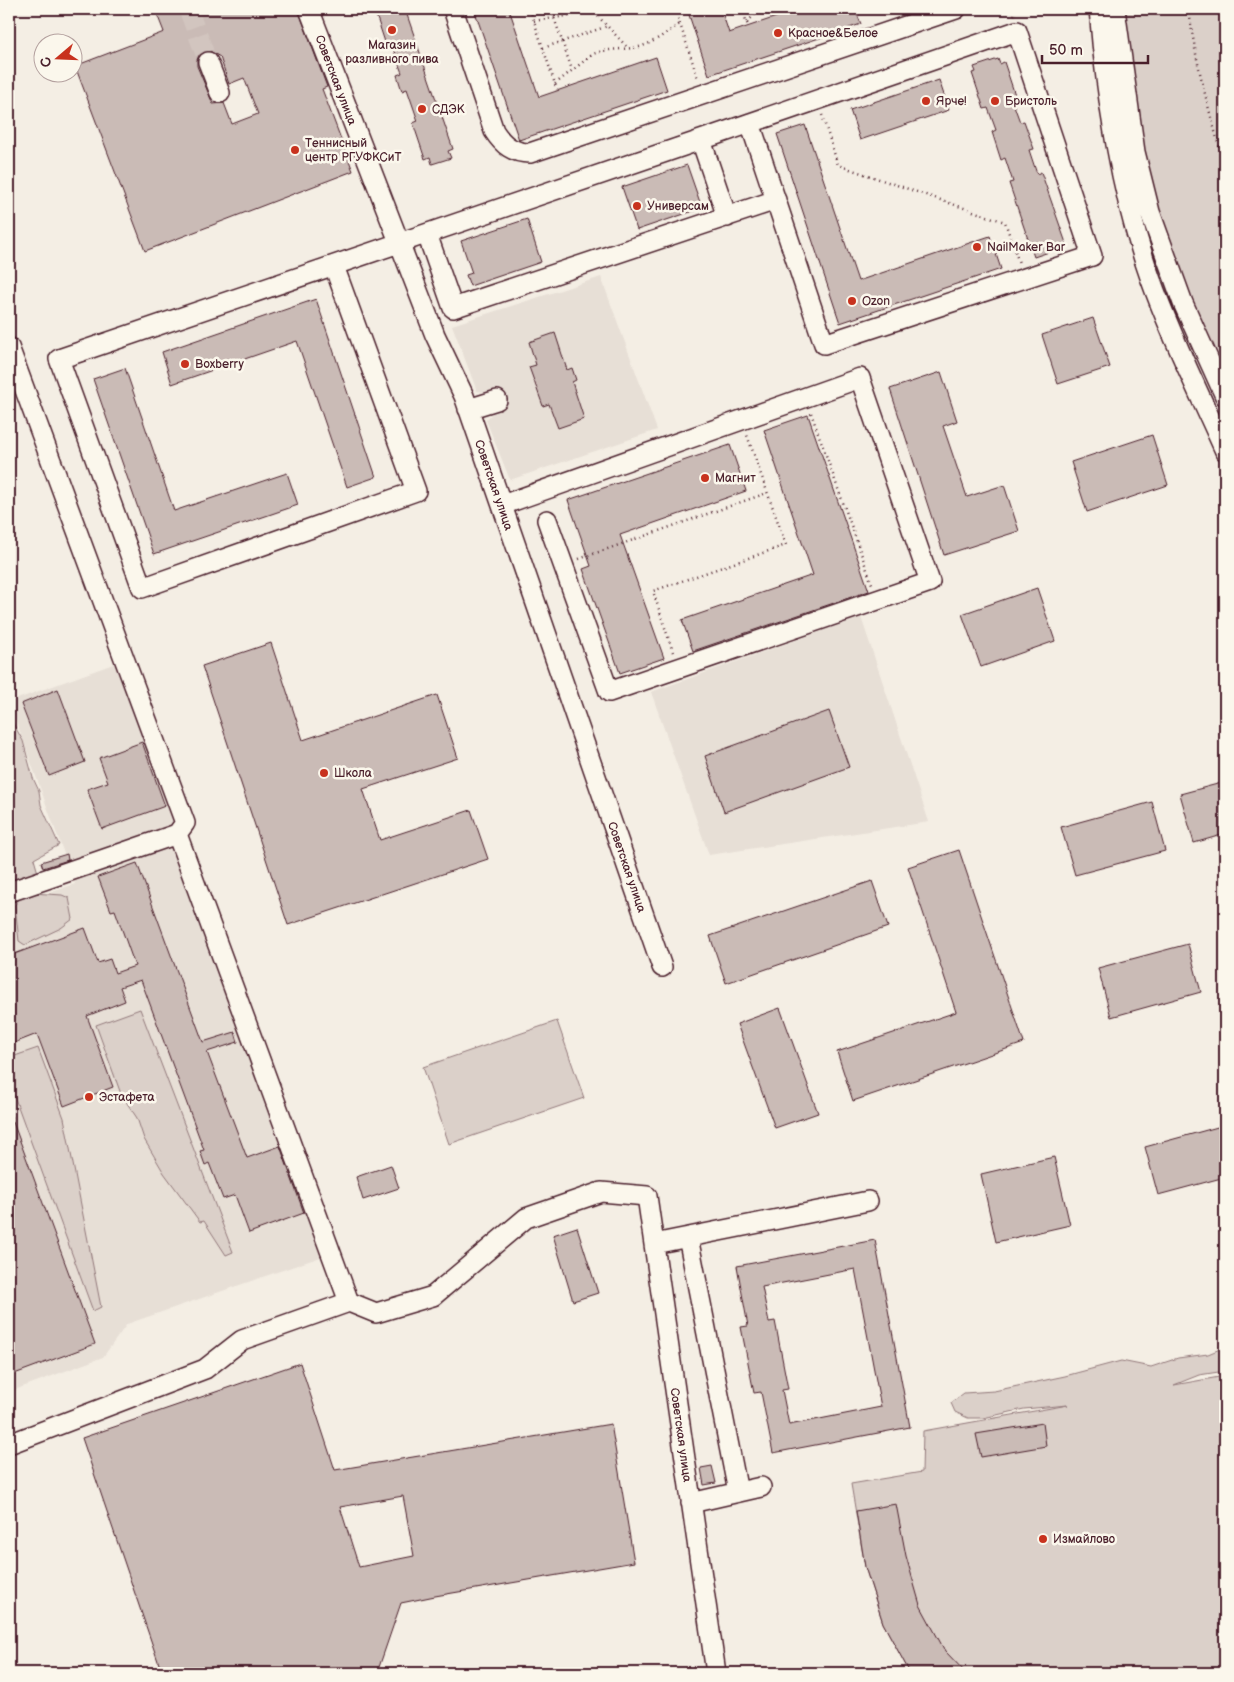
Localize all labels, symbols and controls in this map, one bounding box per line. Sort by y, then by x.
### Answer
marker: Магазин разливного пива [386,24,398,36]
place label: Красное&Белое [788,26,878,41]
marker: Красное&Белое [772,27,784,39]
north arrow [32,32,82,82]
scale bar [1042,32,1148,64]
street label: Советская улица [312,33,360,127]
place label: Магазин разливного пива [345,38,439,67]
text: 50 m [1049,41,1083,60]
text: С [36,54,56,69]
place label: Ярче! [936,94,967,109]
place label: Бристоль [1005,94,1057,109]
marker: Ярче! [920,95,932,107]
marker: Бристоль [989,95,1001,107]
place label: СДЭК [432,102,465,117]
marker: СДЭК [416,103,428,115]
place label: Теннисный центр РГУФКСиТ [305,136,401,165]
marker: Теннисный центр РГУФКСиТ [289,144,301,156]
place label: Универсам [647,199,709,214]
marker: Универсам [631,200,643,212]
place label: NailMaker Bar [987,240,1066,255]
marker: NailMaker Bar [971,241,983,253]
place label: Ozon [862,294,890,309]
marker: Ozon [846,295,858,307]
place label: Boxberry [195,357,244,372]
marker: Boxberry [179,358,191,370]
street label: Советская улица [471,438,516,533]
place label: Магнит [715,471,756,486]
marker: Магнит [699,472,711,484]
place label: Школа [334,766,372,781]
marker: Школа [318,767,330,779]
street label: Советская улица [604,820,649,915]
place label: Эстафета [99,1090,155,1105]
marker: Эстафета [83,1091,95,1103]
street label: Советская улица [666,1387,695,1483]
place label: Измайлово [1053,1532,1115,1547]
marker: Измайлово [1037,1533,1049,1545]

